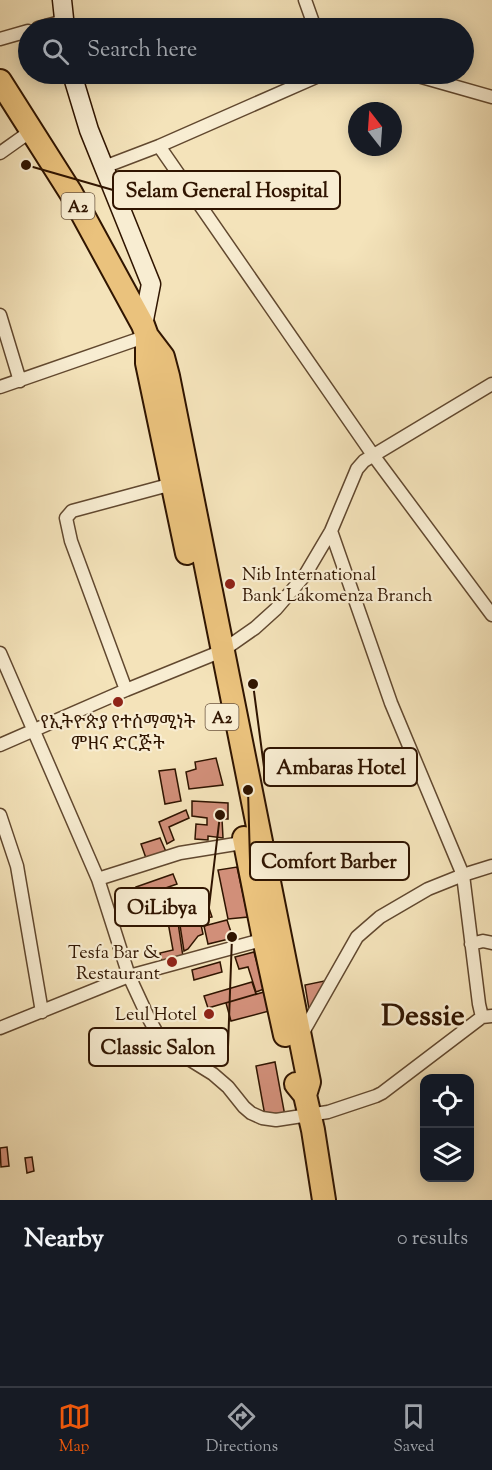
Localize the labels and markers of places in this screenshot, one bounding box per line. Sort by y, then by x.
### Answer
callout: Selam General Hospital [113,171,340,209]
place label: Nib International Bank Lakomenza Branch [242,563,433,610]
marker: Nib International Bank Lakomenza Branch [223,577,237,591]
marker: የኢትዮጵያ የተስማሚነት ምዘና ድርጅት [111,695,125,709]
place label: የኢትዮጵያ የተስማሚነት ምዘና ድርጅት [41,711,196,758]
callout: Ambaras Hotel [264,748,417,786]
callout: Comfort Barber [250,842,409,880]
callout: OiLibya [115,888,209,926]
place label: Tesfa Bar & Restaurant [68,941,160,988]
marker: Tesfa Bar & Restaurant [165,955,179,969]
place label: Leul Hotel [115,1003,197,1029]
marker: Leul Hotel [202,1007,216,1021]
callout: Classic Salon [89,1028,228,1066]

